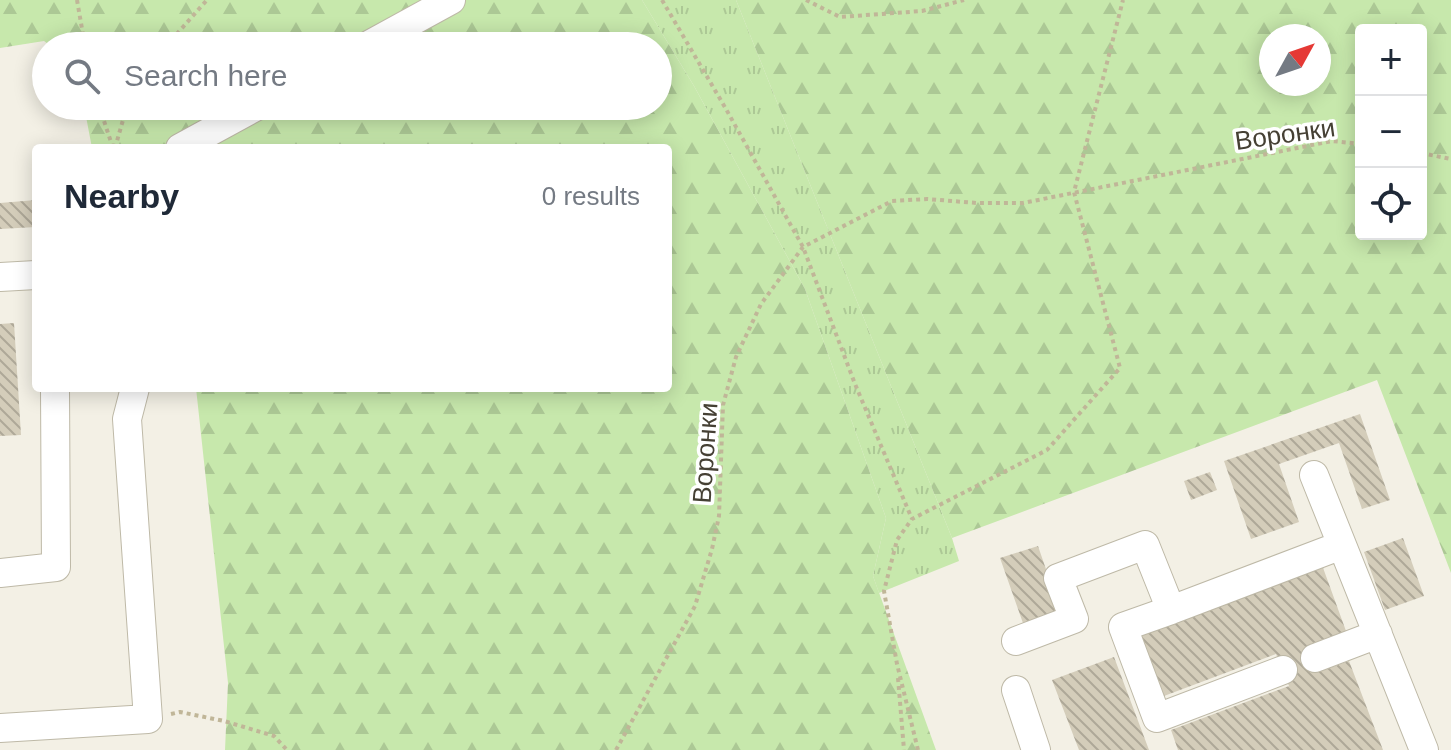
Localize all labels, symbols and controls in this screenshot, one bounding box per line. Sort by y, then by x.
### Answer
north arrow [1259,24,1331,96]
map controls [1355,24,1427,240]
button: + [1355,24,1427,96]
search box [32,32,672,120]
icon: search [60,54,104,98]
text: Search here [124,59,287,92]
button: − [1355,96,1427,168]
street label: Воронки [1233,112,1337,156]
button: locate [1355,168,1427,240]
text: Nearby [64,177,179,215]
text: 0 results [542,181,640,211]
street label: Воронки [687,402,723,504]

